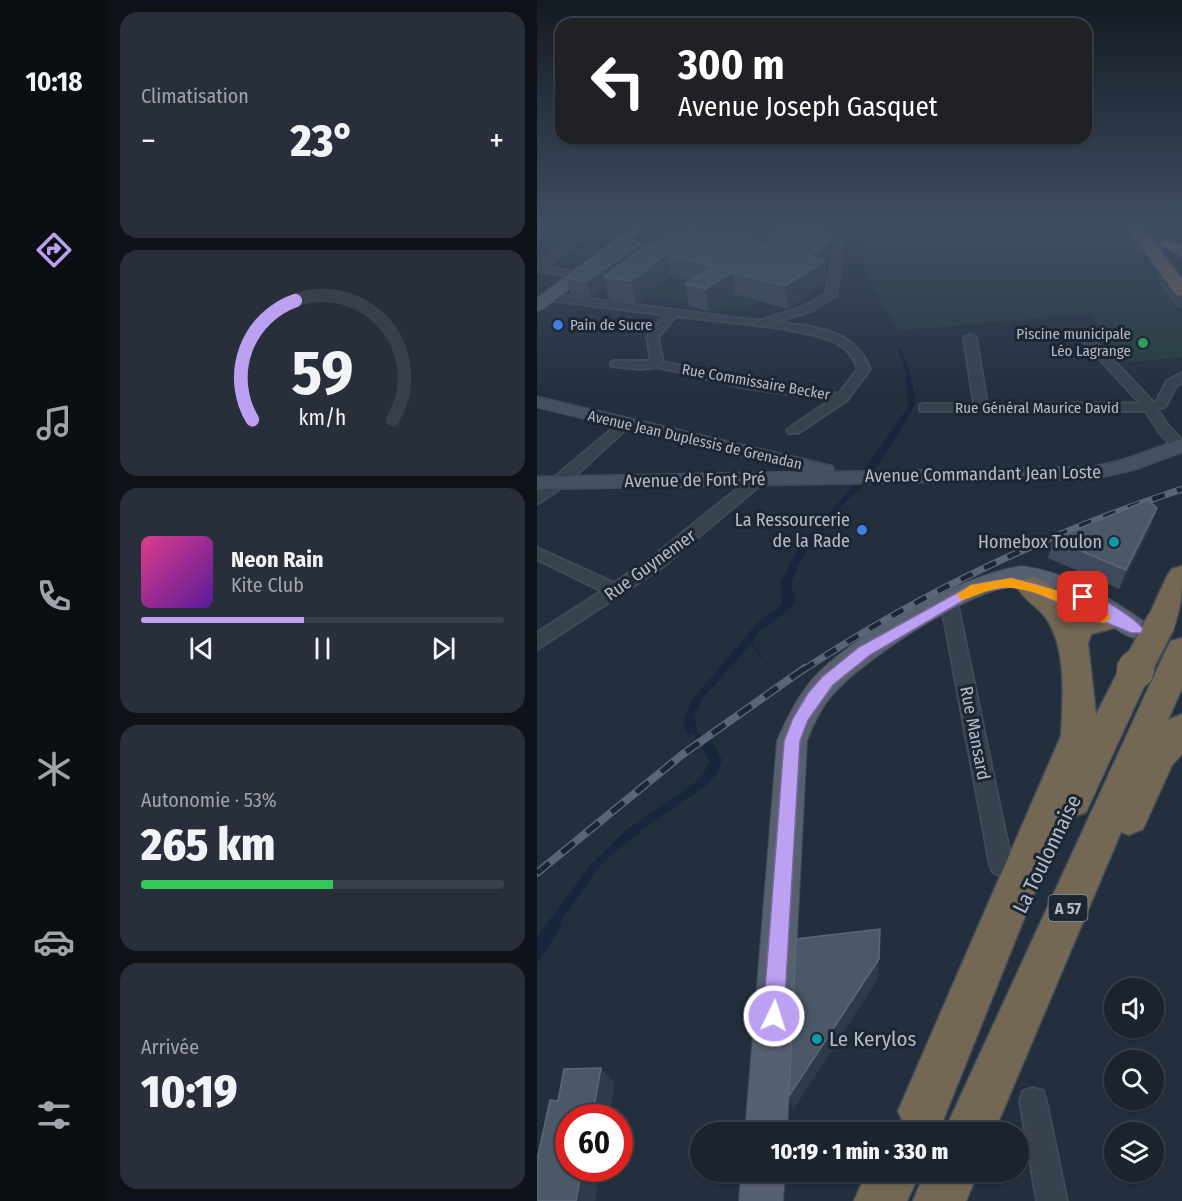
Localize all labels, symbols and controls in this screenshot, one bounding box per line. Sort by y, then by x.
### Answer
text: 300 m [678,40,785,90]
icon: left [579,42,657,120]
text: 10:18 [25,66,83,98]
text: Climatisation [141,84,249,108]
text: Avenue Joseph Gasquet [678,91,938,123]
text: 23° [291,114,354,168]
text: − [141,121,156,161]
text: + [489,121,504,161]
icon: directions [33,229,75,271]
place label: Pain de Sucre [570,316,653,334]
marker: Pain de Sucre [551,318,565,332]
place label: Piscine municipale Léo Lagrange [1016,325,1131,360]
text: 59 [292,336,353,411]
marker: Piscine municipale Léo Lagrange [1136,336,1150,350]
street label: Rue Commissaire Becker [681,360,832,404]
street label: Rue Général Maurice David [955,399,1119,417]
icon: music [33,402,75,444]
text: km/h [299,405,346,431]
street label: Avenue Jean Duplessis de Grenadan [586,407,804,473]
street label: Avenue Commandant Jean Loste [865,461,1101,487]
street label: Avenue de Font Pré [624,468,766,492]
place label: La Ressourcerie de la Rade [735,509,850,552]
marker: La Ressourcerie de la Rade [855,523,869,537]
street label: Rue Guynemer [600,524,701,605]
place label: Homebox Toulon [978,531,1102,553]
marker: Homebox Toulon [1107,535,1121,549]
text: Neon Rain [231,546,324,573]
pin [1057,571,1108,622]
text: Kite Club [231,573,304,597]
icon: phone [33,575,75,617]
icon: arrive [1066,580,1099,613]
icon: previous [185,632,218,665]
icon: pause [306,632,339,665]
icon: next [427,632,460,665]
street label: Rue Mansard [955,684,995,782]
icon: climate [33,748,75,790]
text: Autonomie · 53% [141,788,277,812]
street label: La Toulonnaise [1007,791,1087,917]
text: 265 km [141,818,275,872]
road number: A 57 [1049,895,1087,921]
icon: car [33,921,75,963]
map controls [1104,978,1164,1182]
button: sound [1104,978,1164,1038]
position arrow [742,984,806,1048]
place label: Le Kerylos [829,1026,917,1052]
marker: Le Kerylos [810,1032,824,1046]
text: Arrivée [141,1035,199,1059]
button: search [1104,1050,1164,1110]
text: 10:19 [141,1065,238,1119]
icon: filters [33,1094,75,1136]
speed limit sign: 60 [555,1104,633,1182]
button: layers [1104,1122,1164,1182]
text: 10:19 · 1 min · 330 m [771,1138,948,1165]

